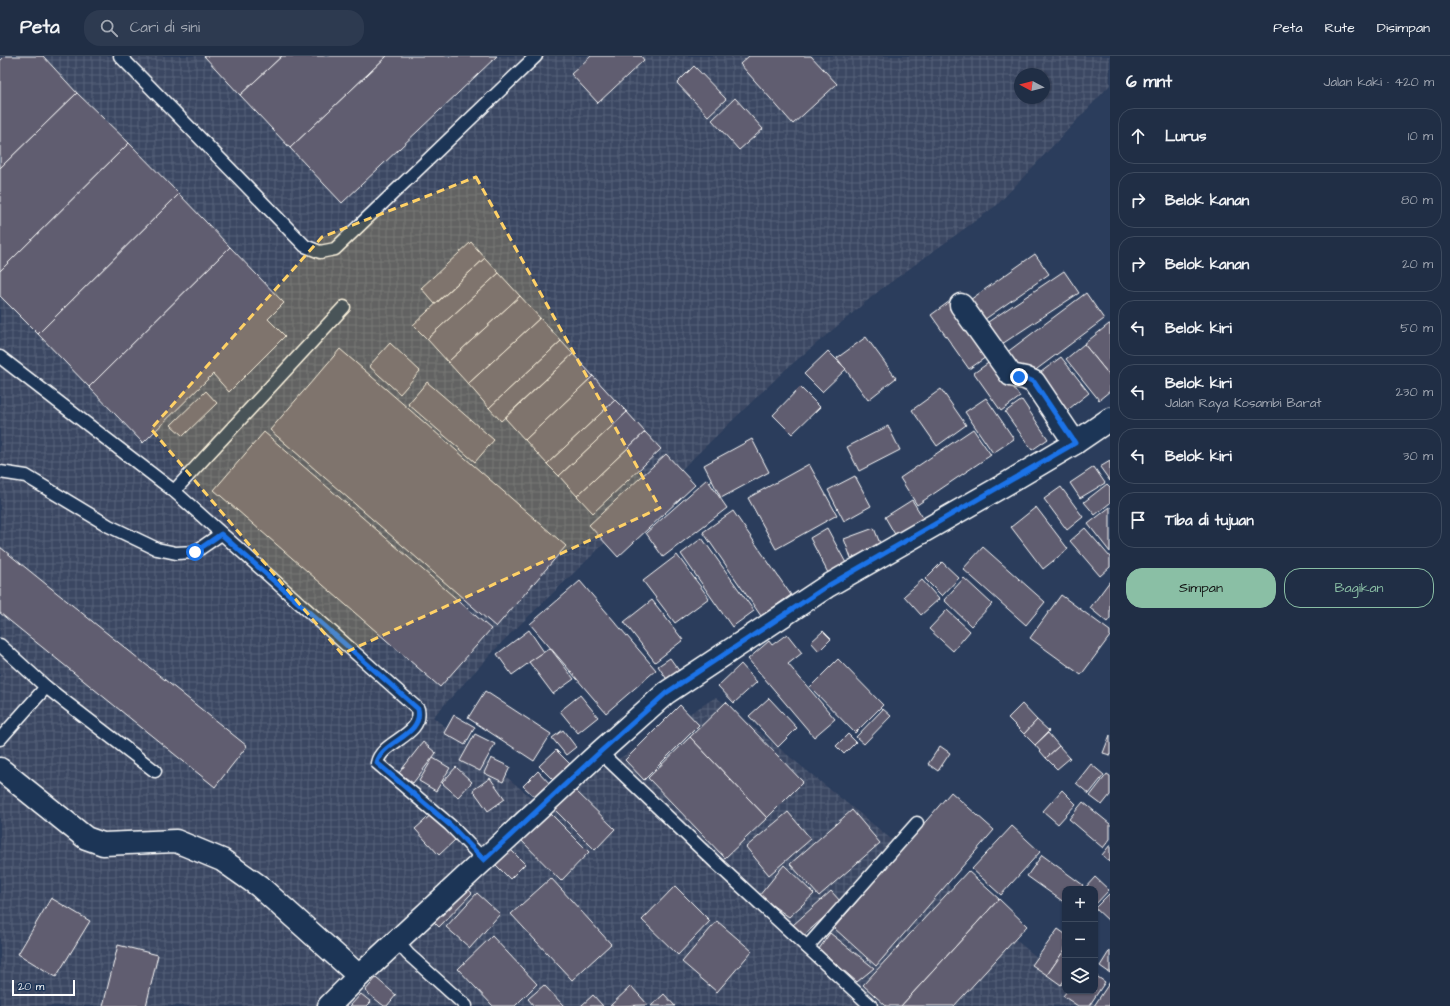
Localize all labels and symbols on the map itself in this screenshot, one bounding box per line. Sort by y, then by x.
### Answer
north arrow [1014,68,1050,104]
route end [1010,368,1028,386]
route start [186,543,204,561]
scale bar [12,978,75,997]

